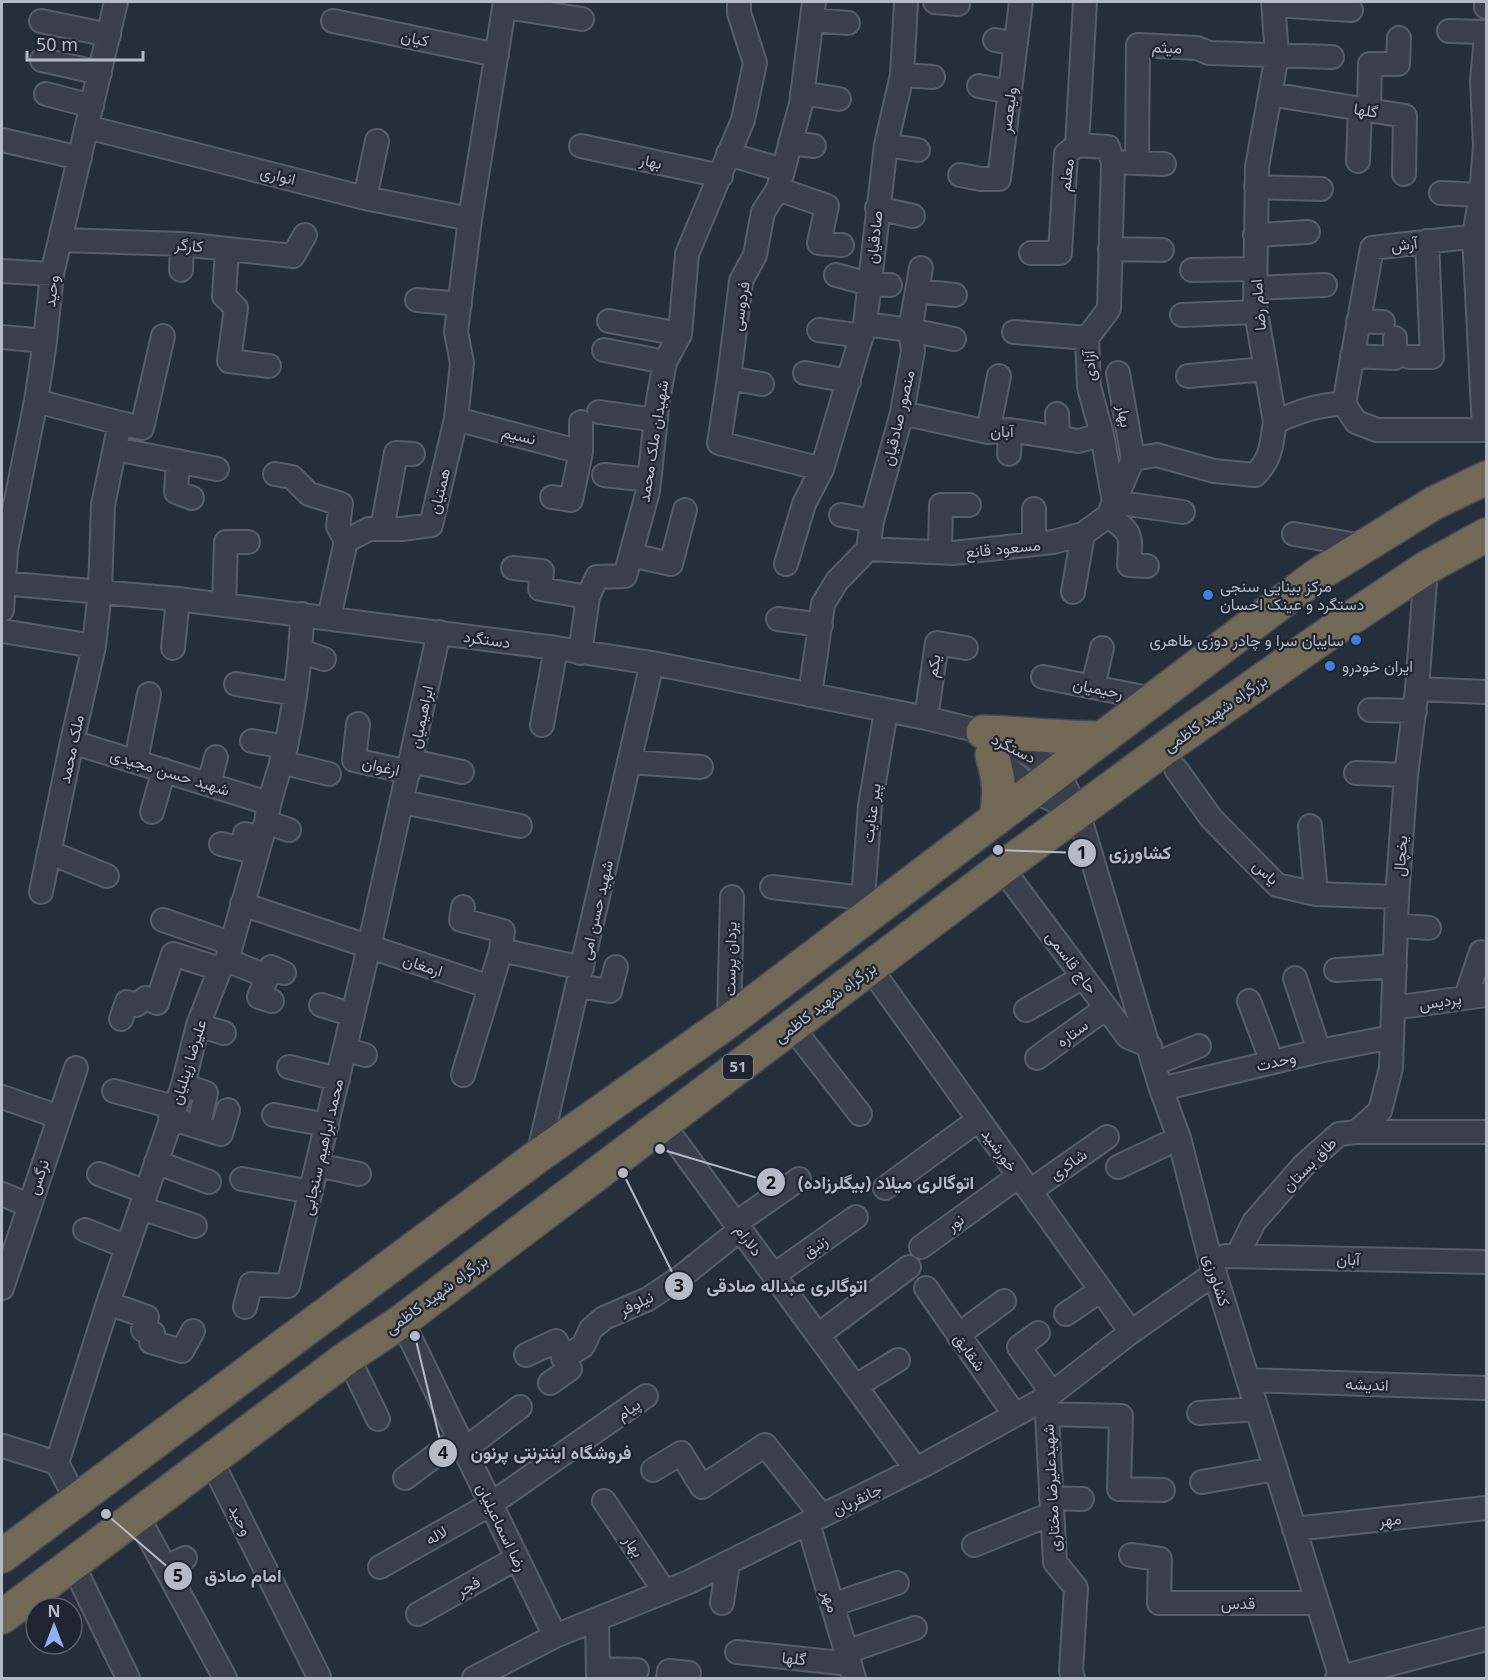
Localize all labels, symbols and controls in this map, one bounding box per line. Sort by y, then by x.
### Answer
scale bar [27,24,142,62]
street label: کیان [399,24,431,52]
text: 50 m [36,32,78,56]
street label: میثم [1151,35,1183,59]
street label: ولیعصر [994,86,1022,135]
street label: گلها [1352,97,1380,123]
street label: بهار [637,148,664,174]
street label: معلم [1053,157,1079,193]
street label: انواری [258,160,298,190]
street label: صادقیان [860,209,888,265]
street label: آرش [1389,231,1420,257]
street label: کارگر [173,233,204,257]
street label: وحید [38,274,64,308]
street label: امام رضا [1245,278,1271,332]
street label: فردوسی [725,280,755,332]
street label: آزادی [1077,349,1101,382]
street label: منصور صادقیان [876,368,920,468]
street label: شهیدان ملک محمد [632,378,674,504]
street label: بهار [1112,402,1138,429]
street label: نسیم [500,420,538,450]
street label: آبان [990,420,1015,442]
street label: همتیان [423,466,455,516]
street label: مسعود قانع [964,533,1042,564]
place label: مرکز بینایی سنجی دستگرد و عینک احسان [1220,575,1364,615]
marker: مرکز بینایی سنجی دستگرد و عینک احسان [1201,588,1215,602]
street label: دستگرد [462,625,512,653]
place label: سایبان سرا و چادر دوزی طاهری [1150,629,1344,652]
marker: سایبان سرا و چادر دوزی طاهری [1349,633,1363,647]
street label: یکم [920,653,946,679]
place label: ایران خودرو [1342,655,1413,677]
marker: ایران خودرو [1323,659,1337,673]
street label: بزرگراه شهید کاظمی [1158,669,1272,757]
street label: رحیمیان [1071,672,1125,704]
street label: ابراهیمیان [404,683,438,751]
street label: ملک محمد [53,712,89,786]
street label: دستگرد [988,727,1040,769]
street label: شهید حسن مجیدی [107,743,233,801]
street label: ارغوان [360,751,402,781]
street label: پیر عنایت [856,782,887,844]
callout: کشاورزی [1067,835,1184,871]
street label: یخچال [1388,835,1413,877]
text: 1 [1077,840,1087,864]
text: کشاورزی [1109,840,1171,864]
street label: یاس [1248,854,1284,890]
street label: شهید حسن امی [574,858,618,962]
street label: یزدان پرست [718,921,743,997]
street label: حاج قاسمی [1040,926,1103,999]
street label: ارمغان [400,948,446,982]
street label: بزرگراه شهید کاظمی [769,956,881,1048]
street label: پردیس [1417,987,1463,1016]
street label: ستاره [1052,1014,1092,1052]
street label: علیرضا زینلیان [165,1017,211,1107]
street label: وحدت [1254,1046,1298,1076]
road number: 51 [723,1055,753,1079]
street label: محمد ابراهیم سنجابی [296,1077,348,1217]
street label: خورشید [977,1124,1023,1177]
street label: طاق بستان [1277,1132,1341,1196]
street label: شاکری [1045,1143,1091,1185]
street label: نرگس [22,1156,54,1198]
callout: اتوگالری میلاد (بیگلرزاده) [756,1164,986,1200]
text: 2 [766,1170,776,1194]
text: اتوگالری میلاد (بیگلرزاده) [798,1170,974,1194]
street label: نور [941,1208,968,1237]
street label: دلارام [730,1220,768,1260]
street label: زنبق [798,1230,832,1262]
street label: آبان [1336,1248,1361,1270]
street label: بزرگراه شهید کاظمی [380,1249,492,1339]
street label: کشاورزی [1198,1251,1236,1309]
callout: اتوگالری عبداله صادقی [664,1268,879,1304]
text: 3 [674,1273,684,1297]
text: اتوگالری عبداله صادقی [706,1273,868,1297]
street label: نیلوفر [614,1285,657,1321]
street label: شقایق [949,1328,991,1376]
street label: اندیشه [1345,1372,1389,1396]
street label: پیام [611,1393,645,1426]
street label: شهیدعلیرضا مختاری [1037,1424,1065,1552]
callout: فروشگاه اینترنتی پرنون [428,1435,643,1471]
text: 4 [438,1440,448,1464]
text: فروشگاه اینترنتی پرنون [470,1440,632,1465]
street label: جانقربان [828,1477,886,1520]
street label: رضا اسماعیلیان [471,1479,533,1575]
street label: وحید [224,1501,258,1539]
street label: مهر [1377,1507,1402,1531]
street label: لاله [421,1520,451,1550]
street label: بهار [618,1530,649,1561]
callout: امام صادق [163,1558,294,1594]
text: 5 [173,1563,183,1587]
text: امام صادق [204,1563,282,1588]
street label: فجر [451,1570,484,1602]
street label: مهر [817,1586,845,1615]
street label: قدس [1221,1592,1255,1614]
north arrow [24,1596,84,1656]
text: N [47,1600,61,1622]
street label: گلها [781,1646,807,1670]

